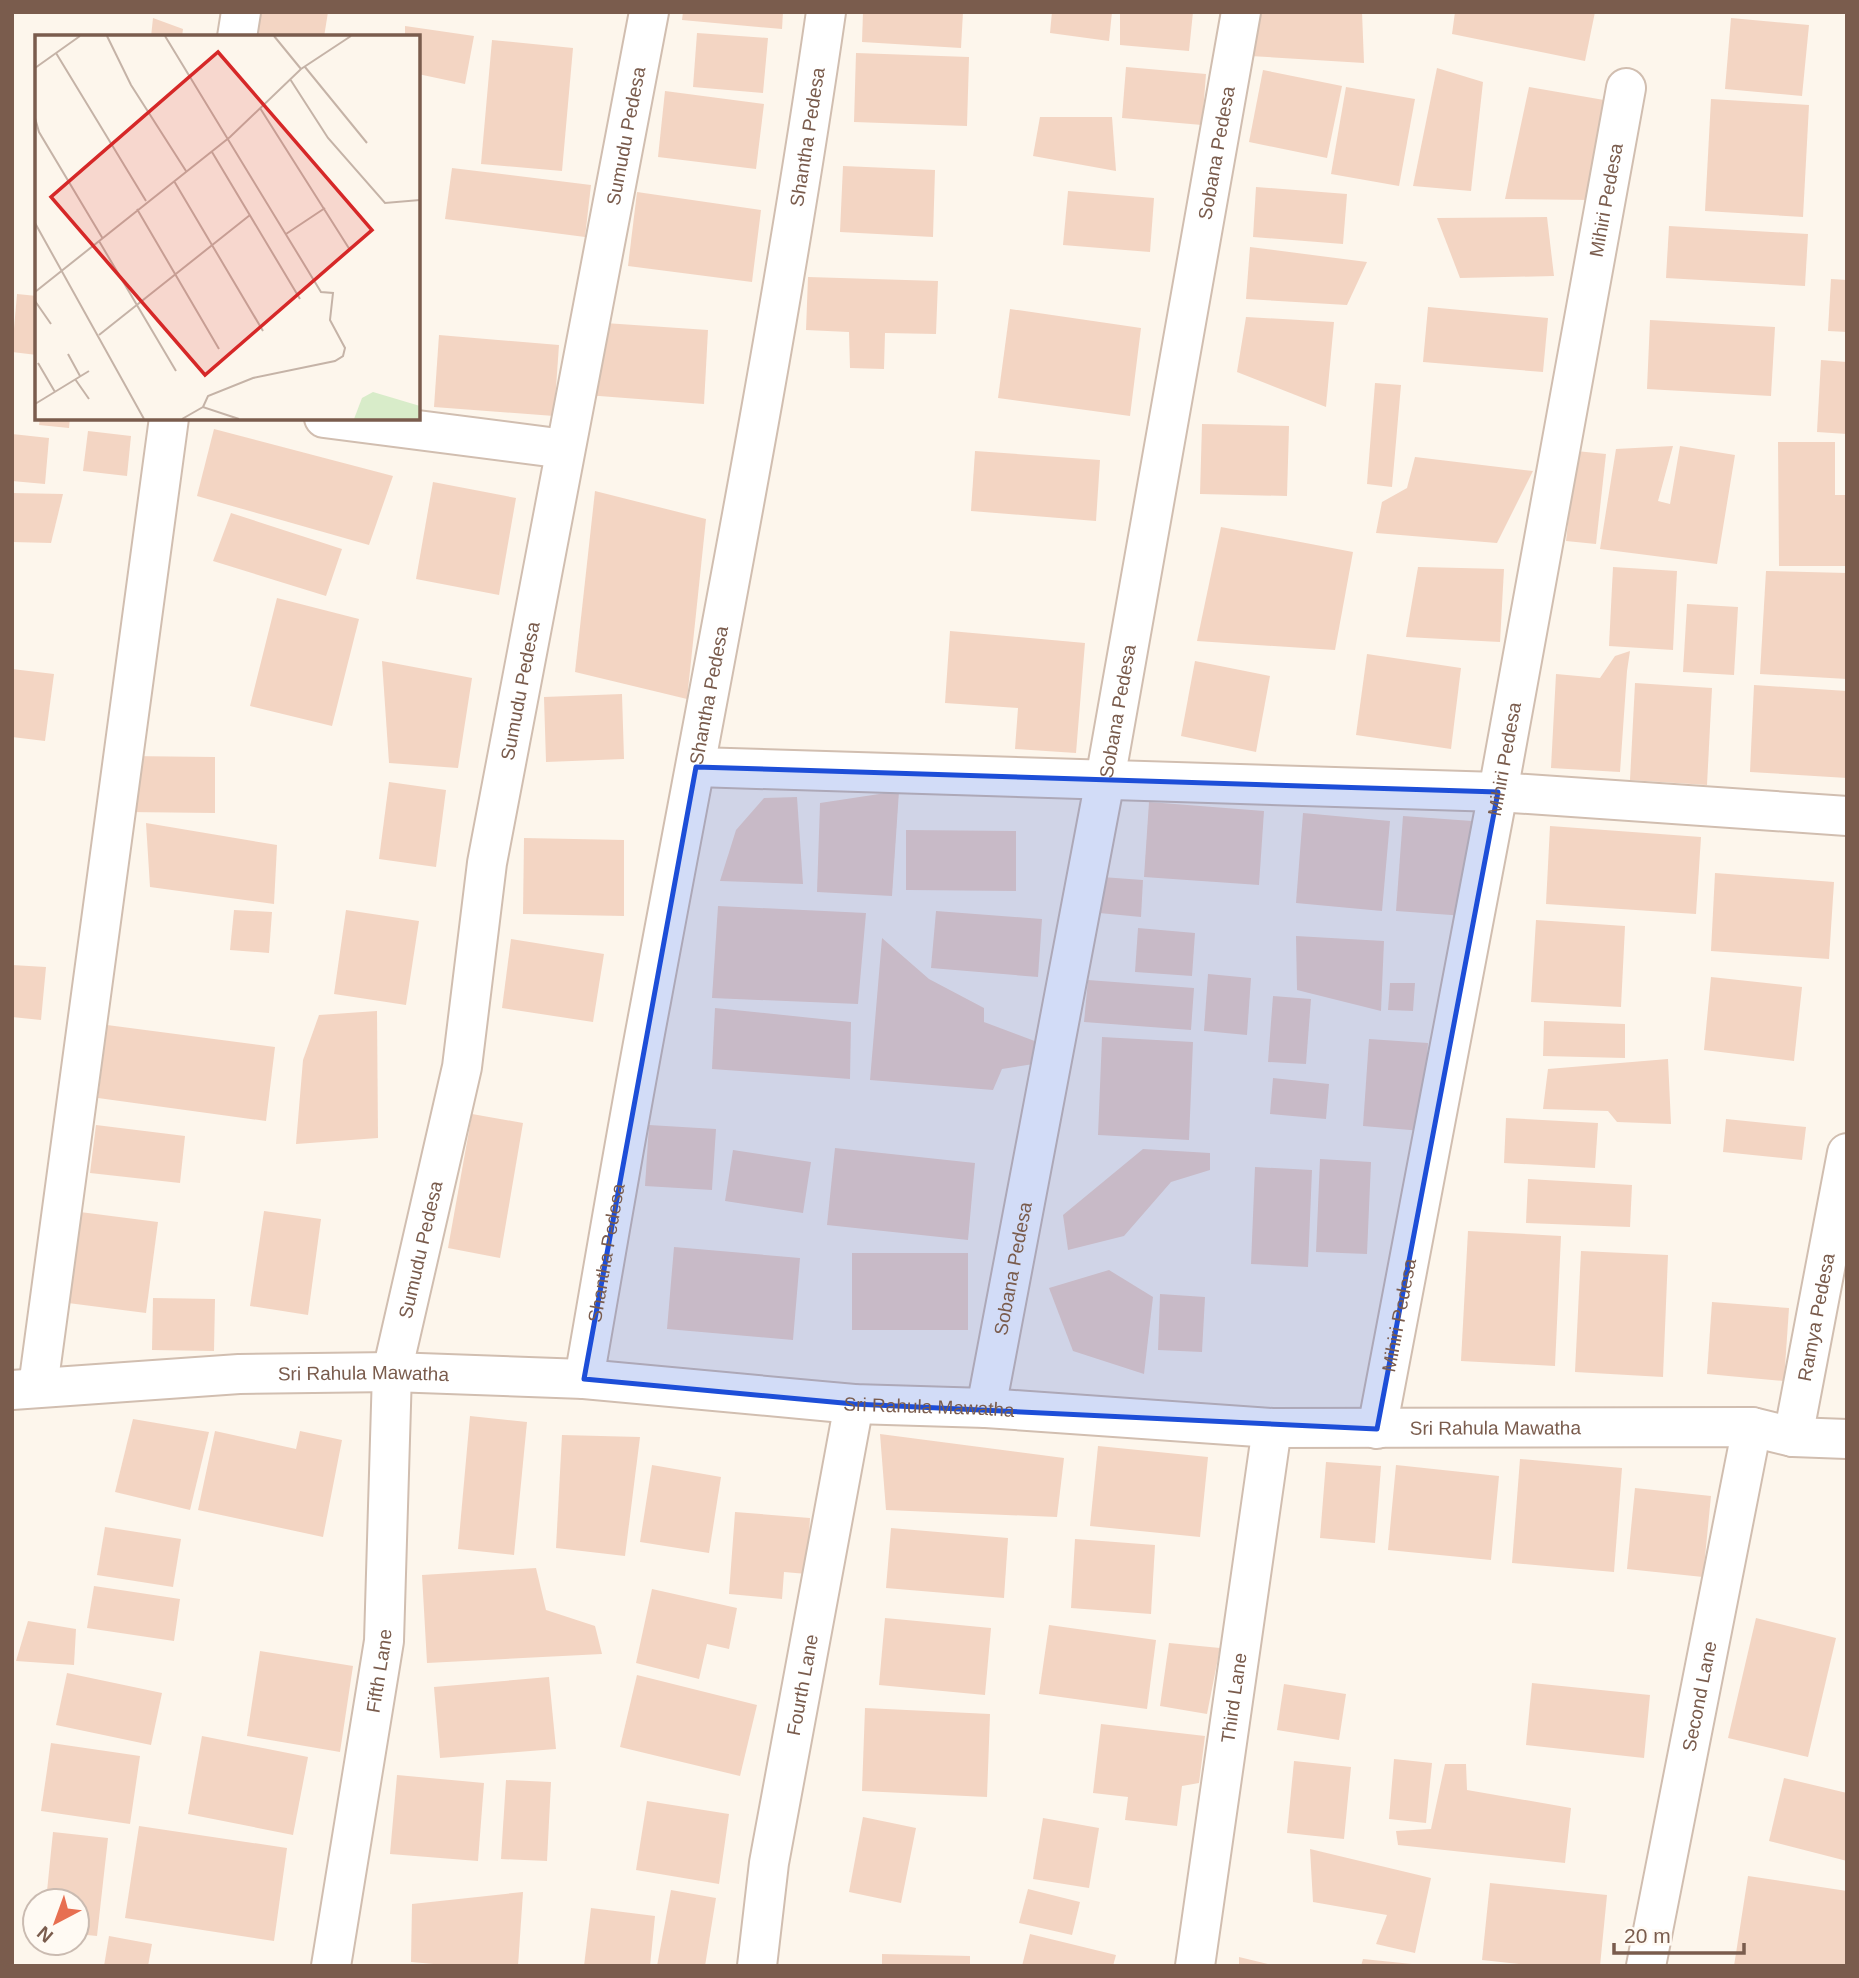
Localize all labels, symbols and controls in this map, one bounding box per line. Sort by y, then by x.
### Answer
inset map [35,35,420,420]
street label: Sumudu Pedesa [602,64,649,207]
street label: Shantha Pedesa [786,65,828,208]
street label: Sobana Pedesa [1194,84,1238,221]
street label: Mihiri Pedesa [1585,141,1626,259]
street label: Sumudu Pedesa [496,620,543,762]
street label: Shantha Pedesa [685,624,732,766]
street label: Sobana Pedesa [1095,642,1139,780]
street label: Mihiri Pedesa [1483,700,1525,818]
street label: Sumudu Pedesa [394,1178,446,1320]
street label: Shantha Pedesa [584,1181,628,1324]
street label: Sobana Pedesa [990,1200,1035,1337]
street label: Ramya Pedesa [1793,1251,1838,1383]
street label: Mihiri Pedesa [1378,1256,1420,1374]
street label: Sri Rahula Mawatha [278,1361,450,1385]
street label: Sri Rahula Mawatha [843,1393,1016,1421]
street label: Sri Rahula Mawatha [1410,1417,1581,1438]
street label: Fifth Lane [362,1629,395,1714]
street label: Fourth Lane [782,1632,822,1737]
street label: Second Lane [1678,1639,1720,1753]
street label: Third Lane [1217,1651,1250,1744]
north arrow [21,1887,91,1957]
scale bar [1614,1912,1744,1956]
text: N [33,1922,57,1947]
text: 20 m [1624,1924,1671,1947]

